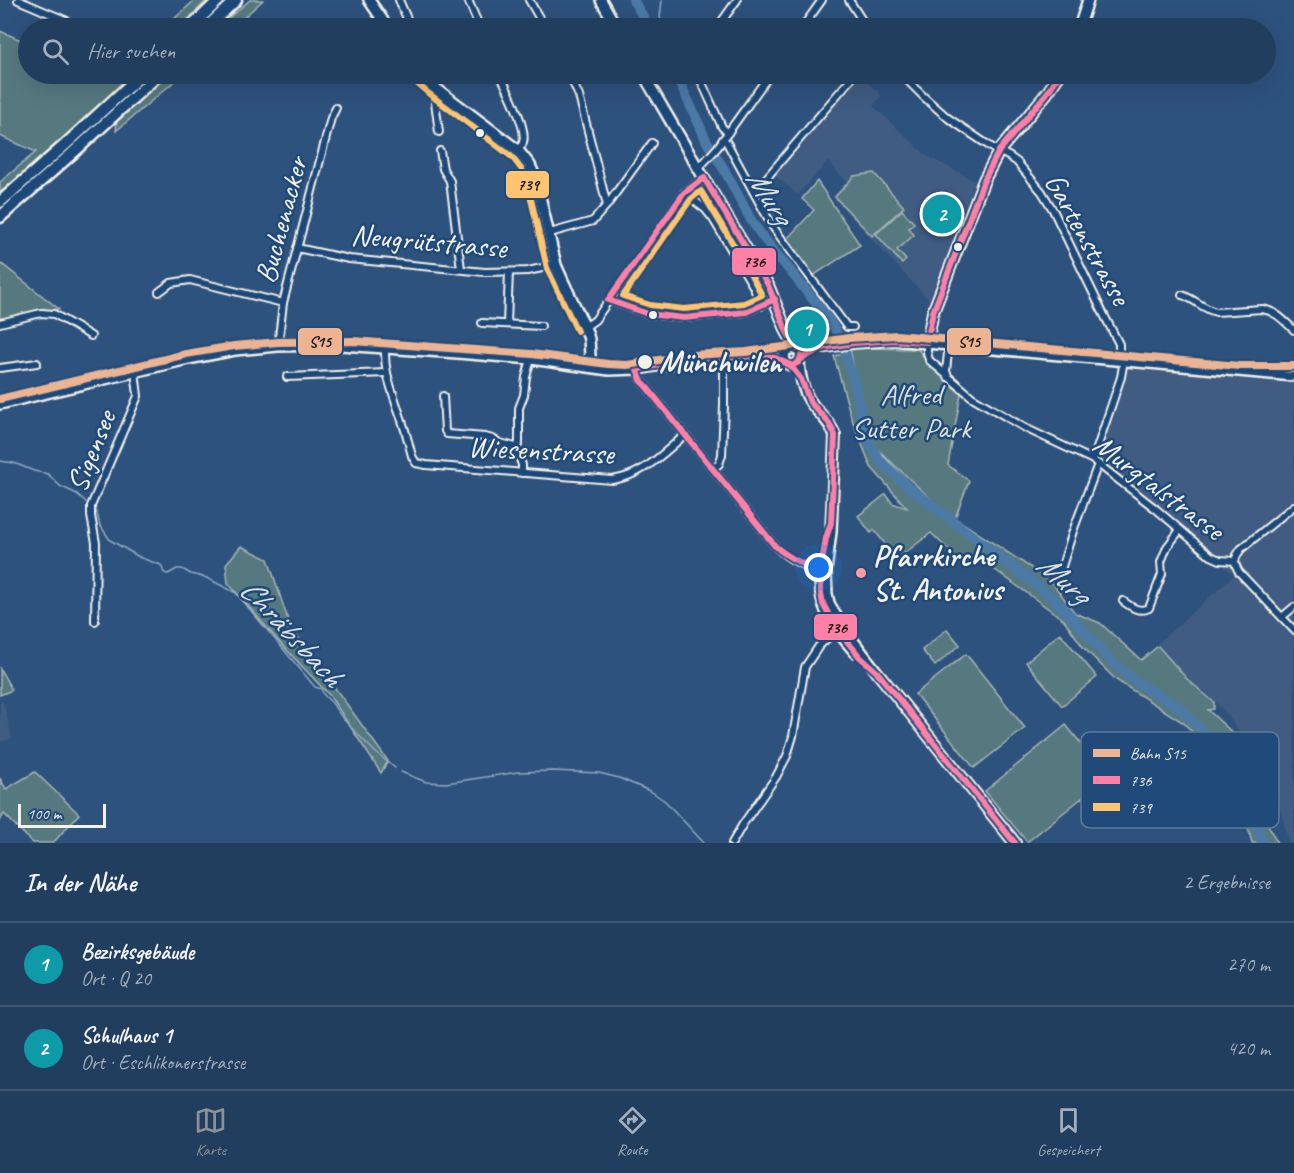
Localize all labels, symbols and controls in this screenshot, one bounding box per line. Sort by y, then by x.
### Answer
search box [18,18,1276,84]
icon: search [39,35,72,68]
text: Hier suchen [87,37,175,65]
unlabelled marker [474,127,486,139]
street label: Buchenacker [246,151,317,287]
water label: Murg [737,161,805,235]
street label: Gartenstrasse [1036,166,1141,314]
line badge: 739 [505,170,550,199]
text: 739 [517,175,541,195]
pin: 2 [922,192,962,236]
street label: Neugrütstrasse [350,215,510,267]
unlabelled marker [952,241,964,253]
line badge: 736 [731,247,777,276]
text: 736 [743,252,766,272]
pin: 1 [788,306,826,352]
unlabelled marker [647,309,659,321]
line badge: S15 [297,327,343,356]
line badge: S15 [946,327,992,356]
text: S15 [309,332,333,352]
text: S15 [958,332,982,352]
place label: Münchwilen [659,343,783,381]
marker: Münchwilen [636,353,654,371]
park label: Alfred Sutter Park [851,375,973,447]
street label: Sigensee [58,403,125,497]
street label: Murgtalstrasse [1086,425,1234,550]
street label: Wiesenstrasse [467,427,617,473]
place label: Pfarrkirche St. Antonius [873,537,1006,609]
water label: Murg [1029,544,1102,616]
your location [804,553,833,582]
marker: Pfarrkirche St. Antonius [854,566,868,580]
water label: Chräbsbach [231,569,354,697]
line badge: 736 [813,613,858,641]
text: 736 [825,618,848,638]
legend [1081,732,1279,828]
text: Bahn S15 [1130,744,1187,764]
text: 736 [1130,771,1152,791]
text: 739 [1130,798,1153,818]
scale bar [18,801,106,828]
text: 100 m [27,804,61,824]
text: In der Nähe [24,866,136,899]
text: 2 Ergebnisse [1183,870,1270,895]
text: Bezirksgebäude [81,938,194,966]
text: 1 [39,952,48,977]
text: 270 m [1227,952,1270,977]
text: Ort · Q 20 [81,966,151,991]
text: Schulhaus 1 [81,1022,172,1050]
text: 2 [39,1036,48,1061]
text: 420 m [1227,1036,1270,1061]
text: Ort · Eschlikonerstrasse [81,1050,245,1075]
tab: Karte [194,1104,227,1160]
tab: Route [616,1104,649,1160]
tab: Gespeichert [1037,1104,1100,1160]

